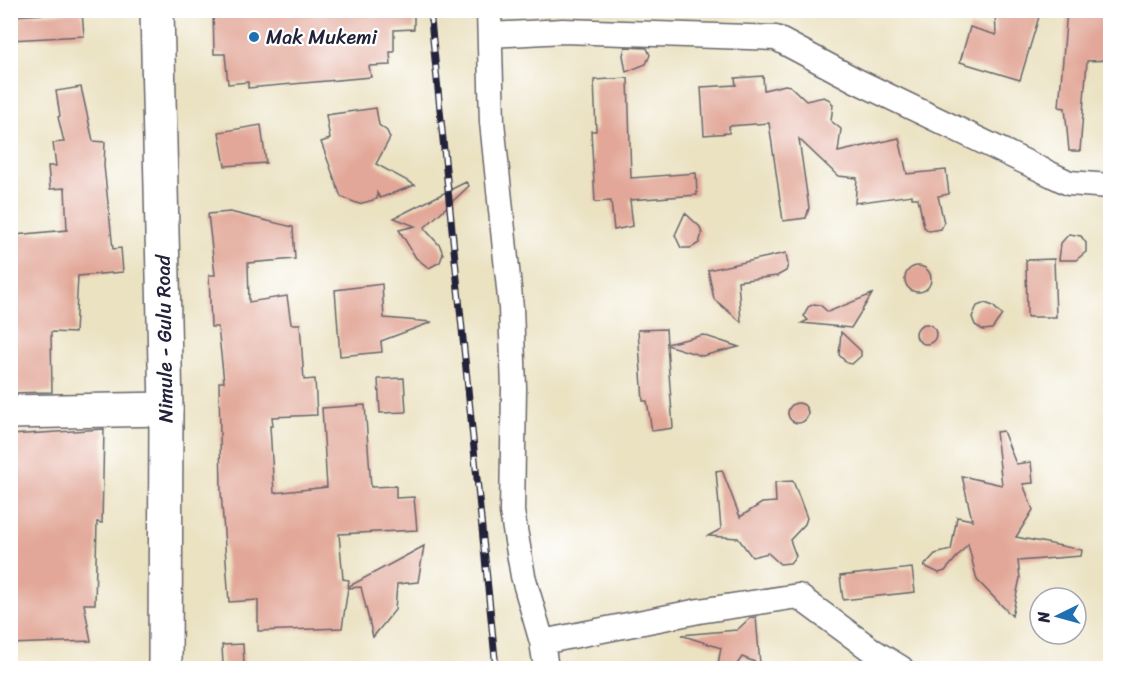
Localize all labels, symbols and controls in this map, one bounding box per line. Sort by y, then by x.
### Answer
place label: Mak Mukemi [266,20,379,55]
marker: Mak Mukemi [247,30,261,44]
street label: Nimule - Gulu Road [146,253,183,423]
north arrow [1028,586,1088,646]
text: N [1029,610,1059,625]

